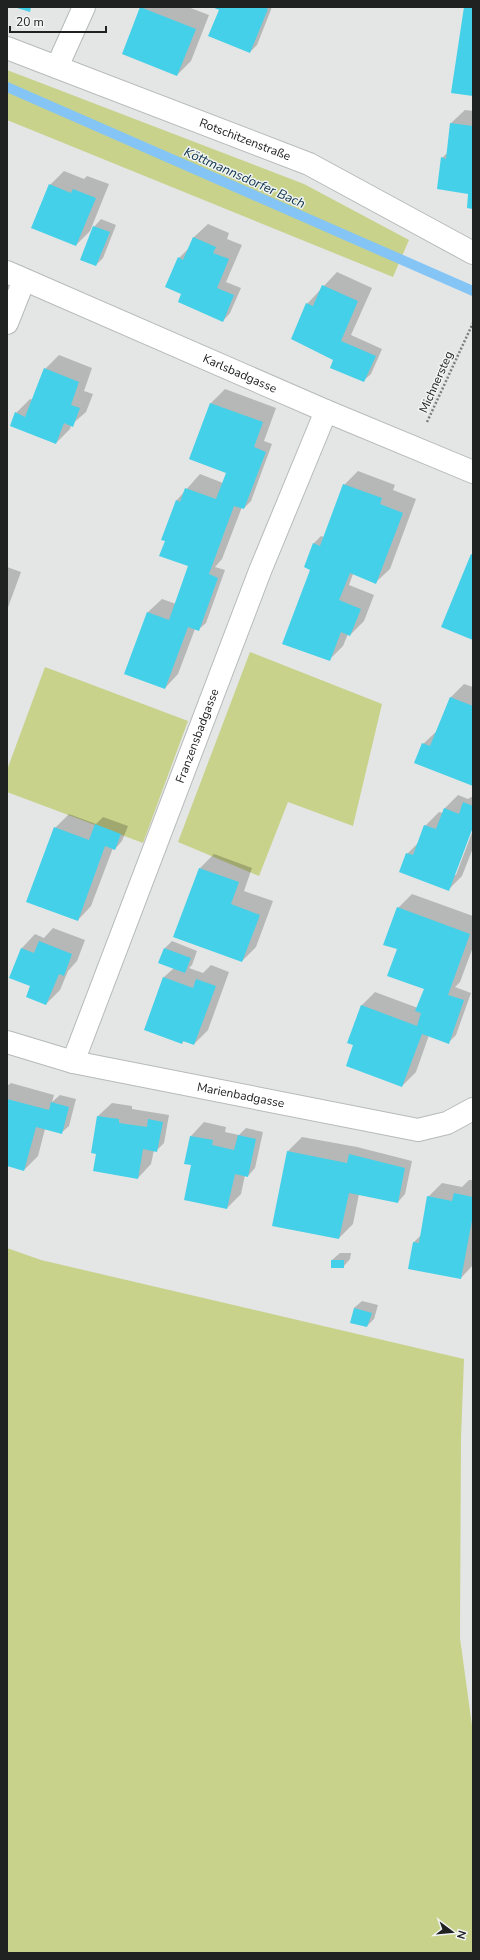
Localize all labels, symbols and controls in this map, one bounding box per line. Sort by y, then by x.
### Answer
scale bar [10,8,106,34]
text: 20 m [16,14,44,30]
street label: Rotschitzenstraße [197,115,293,164]
water label: Köttmannsdorfer Bach [181,143,308,213]
street label: Michnersteg [415,349,457,415]
street label: Karlsbadgasse [200,350,279,397]
street label: Franzensbadgasse [172,686,223,785]
street label: Marienbadgasse [196,1079,286,1112]
north arrow [432,1912,472,1952]
text: N [453,1929,469,1941]

